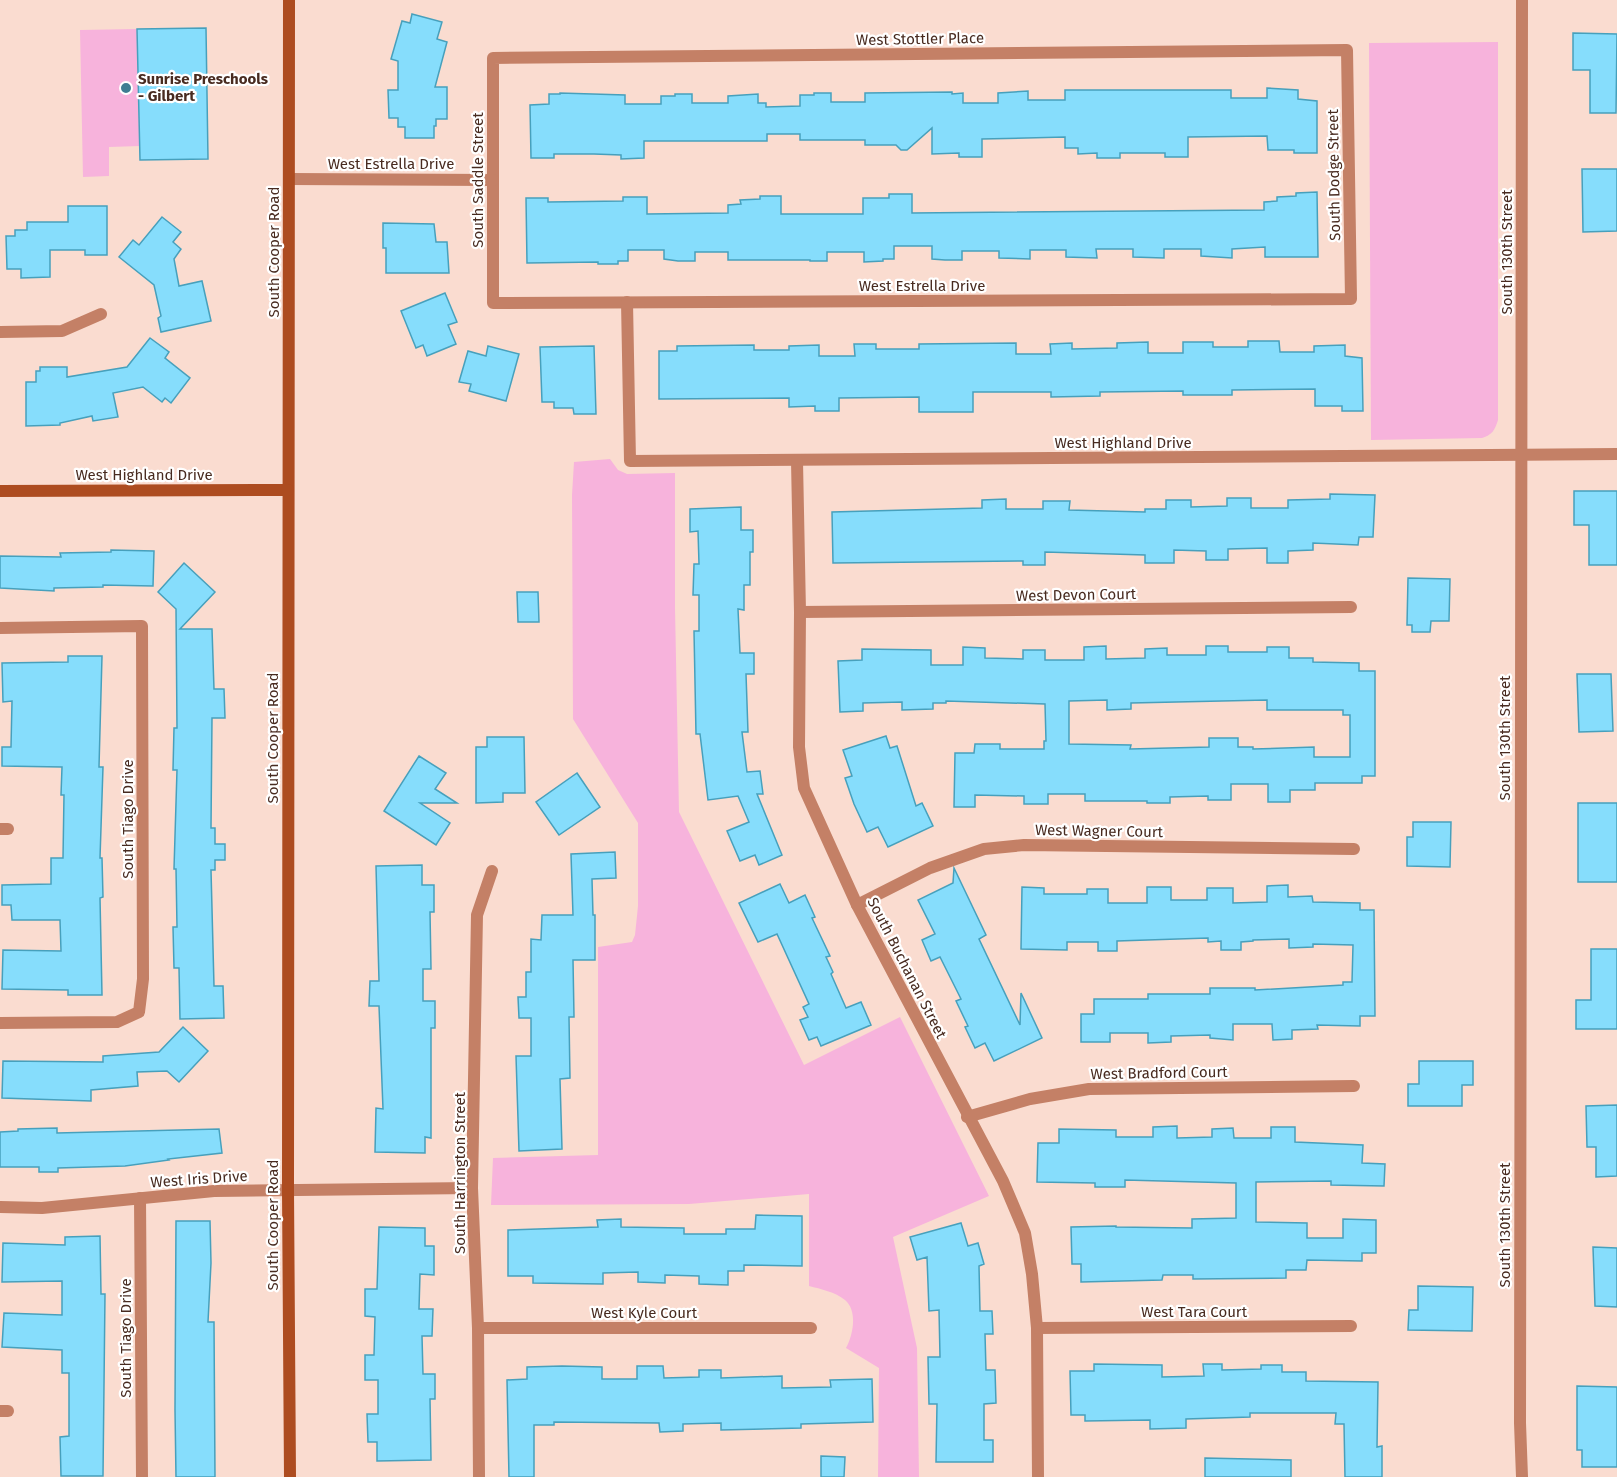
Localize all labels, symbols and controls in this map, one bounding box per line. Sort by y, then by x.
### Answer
street label: West Stottler Place [856,29,984,49]
place label: Sunrise Preschools - Gilbert [138,70,268,105]
marker: Sunrise Preschools - Gilbert [119,81,133,95]
street label: South Dodge Street [1324,108,1344,241]
street label: South Saddle Street [469,112,487,248]
street label: West Estrella Drive [328,155,454,173]
street label: South Cooper Road [265,187,283,317]
street label: South 130th Street [1498,189,1516,315]
street label: West Estrella Drive [859,277,985,295]
street label: West Highland Drive [1054,434,1192,452]
street label: West Highland Drive [75,466,213,484]
street label: West Devon Court [1016,585,1137,605]
street label: South Cooper Road [264,673,282,803]
street label: South 130th Street [1496,675,1514,801]
street label: South Tiago Drive [119,759,137,879]
street label: West Wagner Court [1035,821,1164,841]
street label: South Buchanan Street [864,894,951,1042]
street label: West Bradford Court [1090,1063,1228,1083]
street label: South Harrington Street [451,1091,469,1254]
street label: South Cooper Road [264,1160,282,1290]
street label: South 130th Street [1496,1162,1514,1288]
street label: West Iris Drive [150,1167,248,1191]
street label: South Tiago Drive [117,1278,135,1398]
street label: West Tara Court [1141,1303,1248,1321]
street label: West Kyle Court [591,1304,698,1322]

